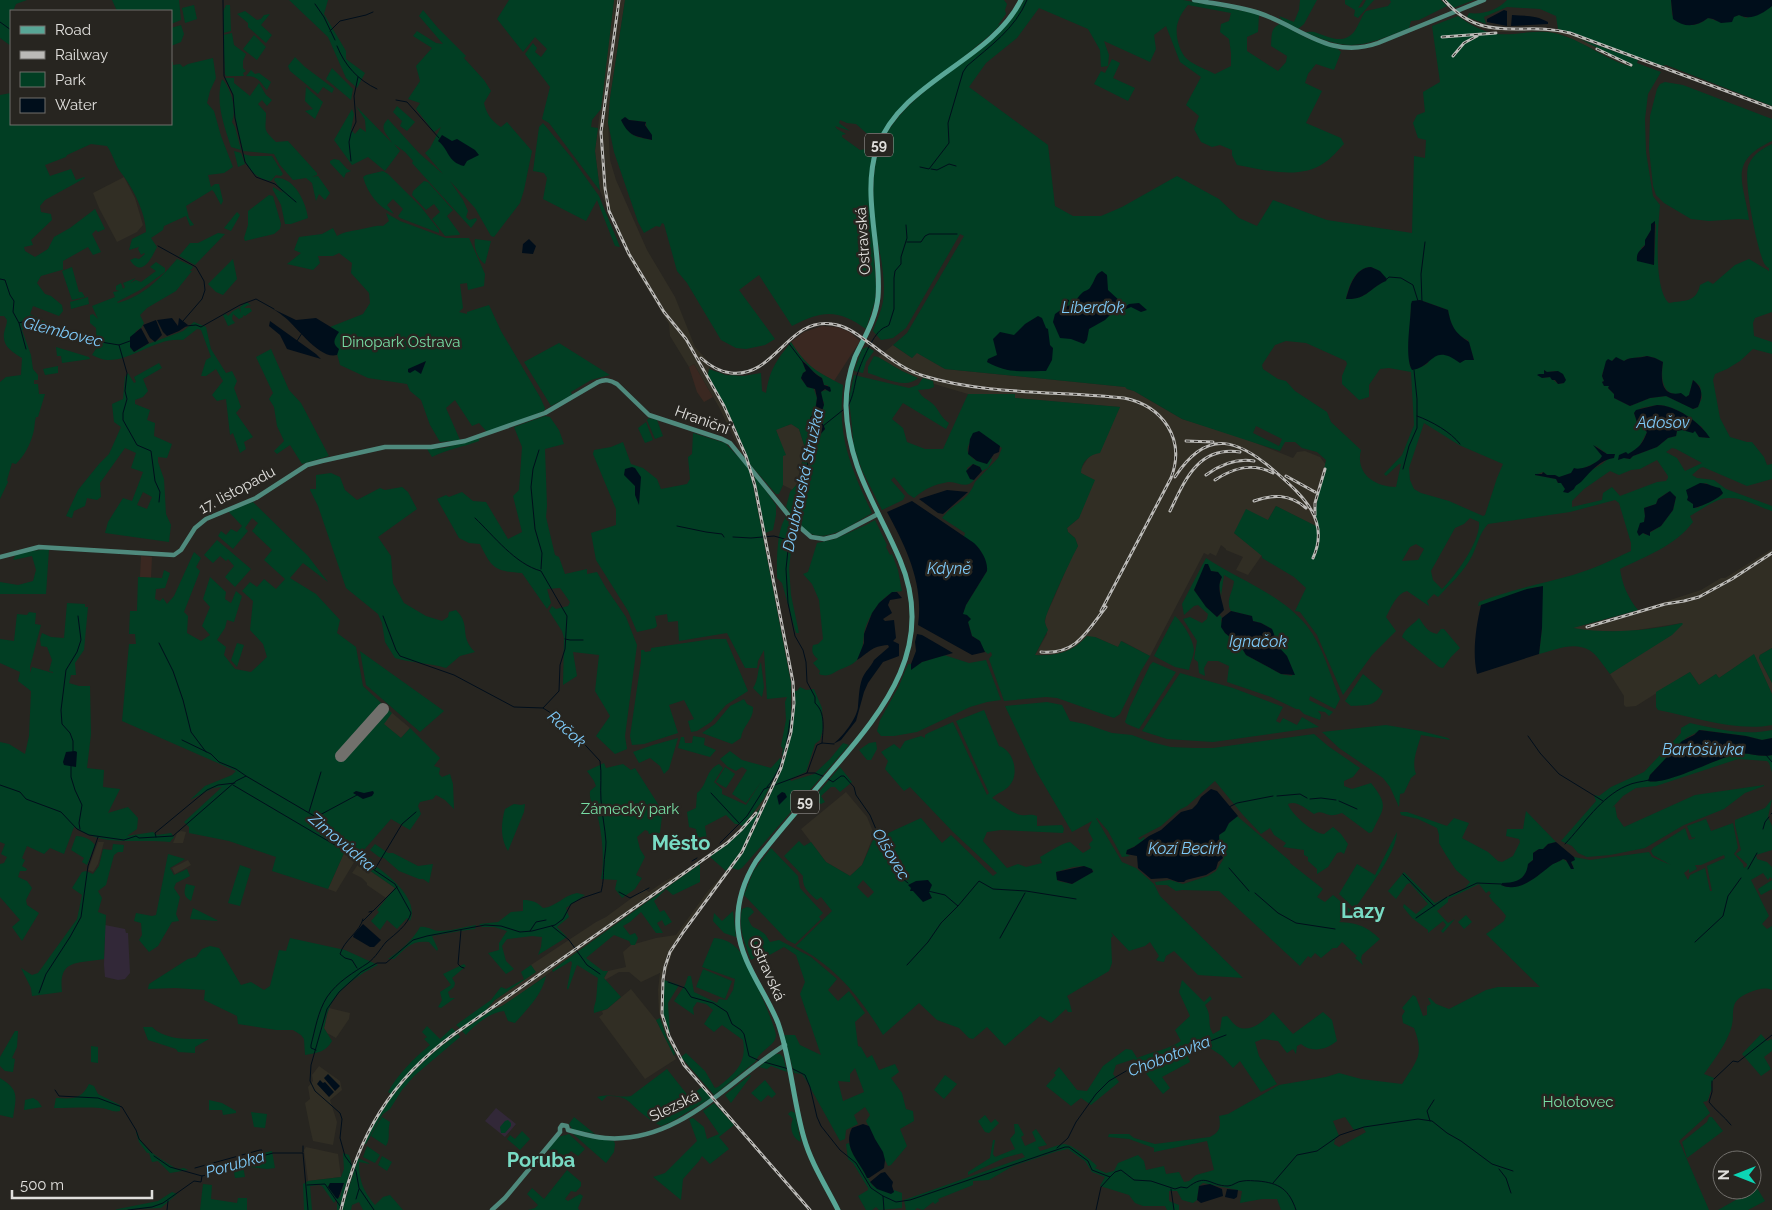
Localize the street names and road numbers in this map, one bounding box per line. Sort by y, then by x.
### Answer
road number: 59 [865,134,893,156]
street label: Ostravská [852,207,874,275]
street label: Hraniční [672,402,732,438]
street label: 17. listopadu [196,462,278,518]
road number: 59 [791,790,819,814]
street label: Ostravská [745,934,789,1004]
street label: Slezská [646,1086,702,1126]

